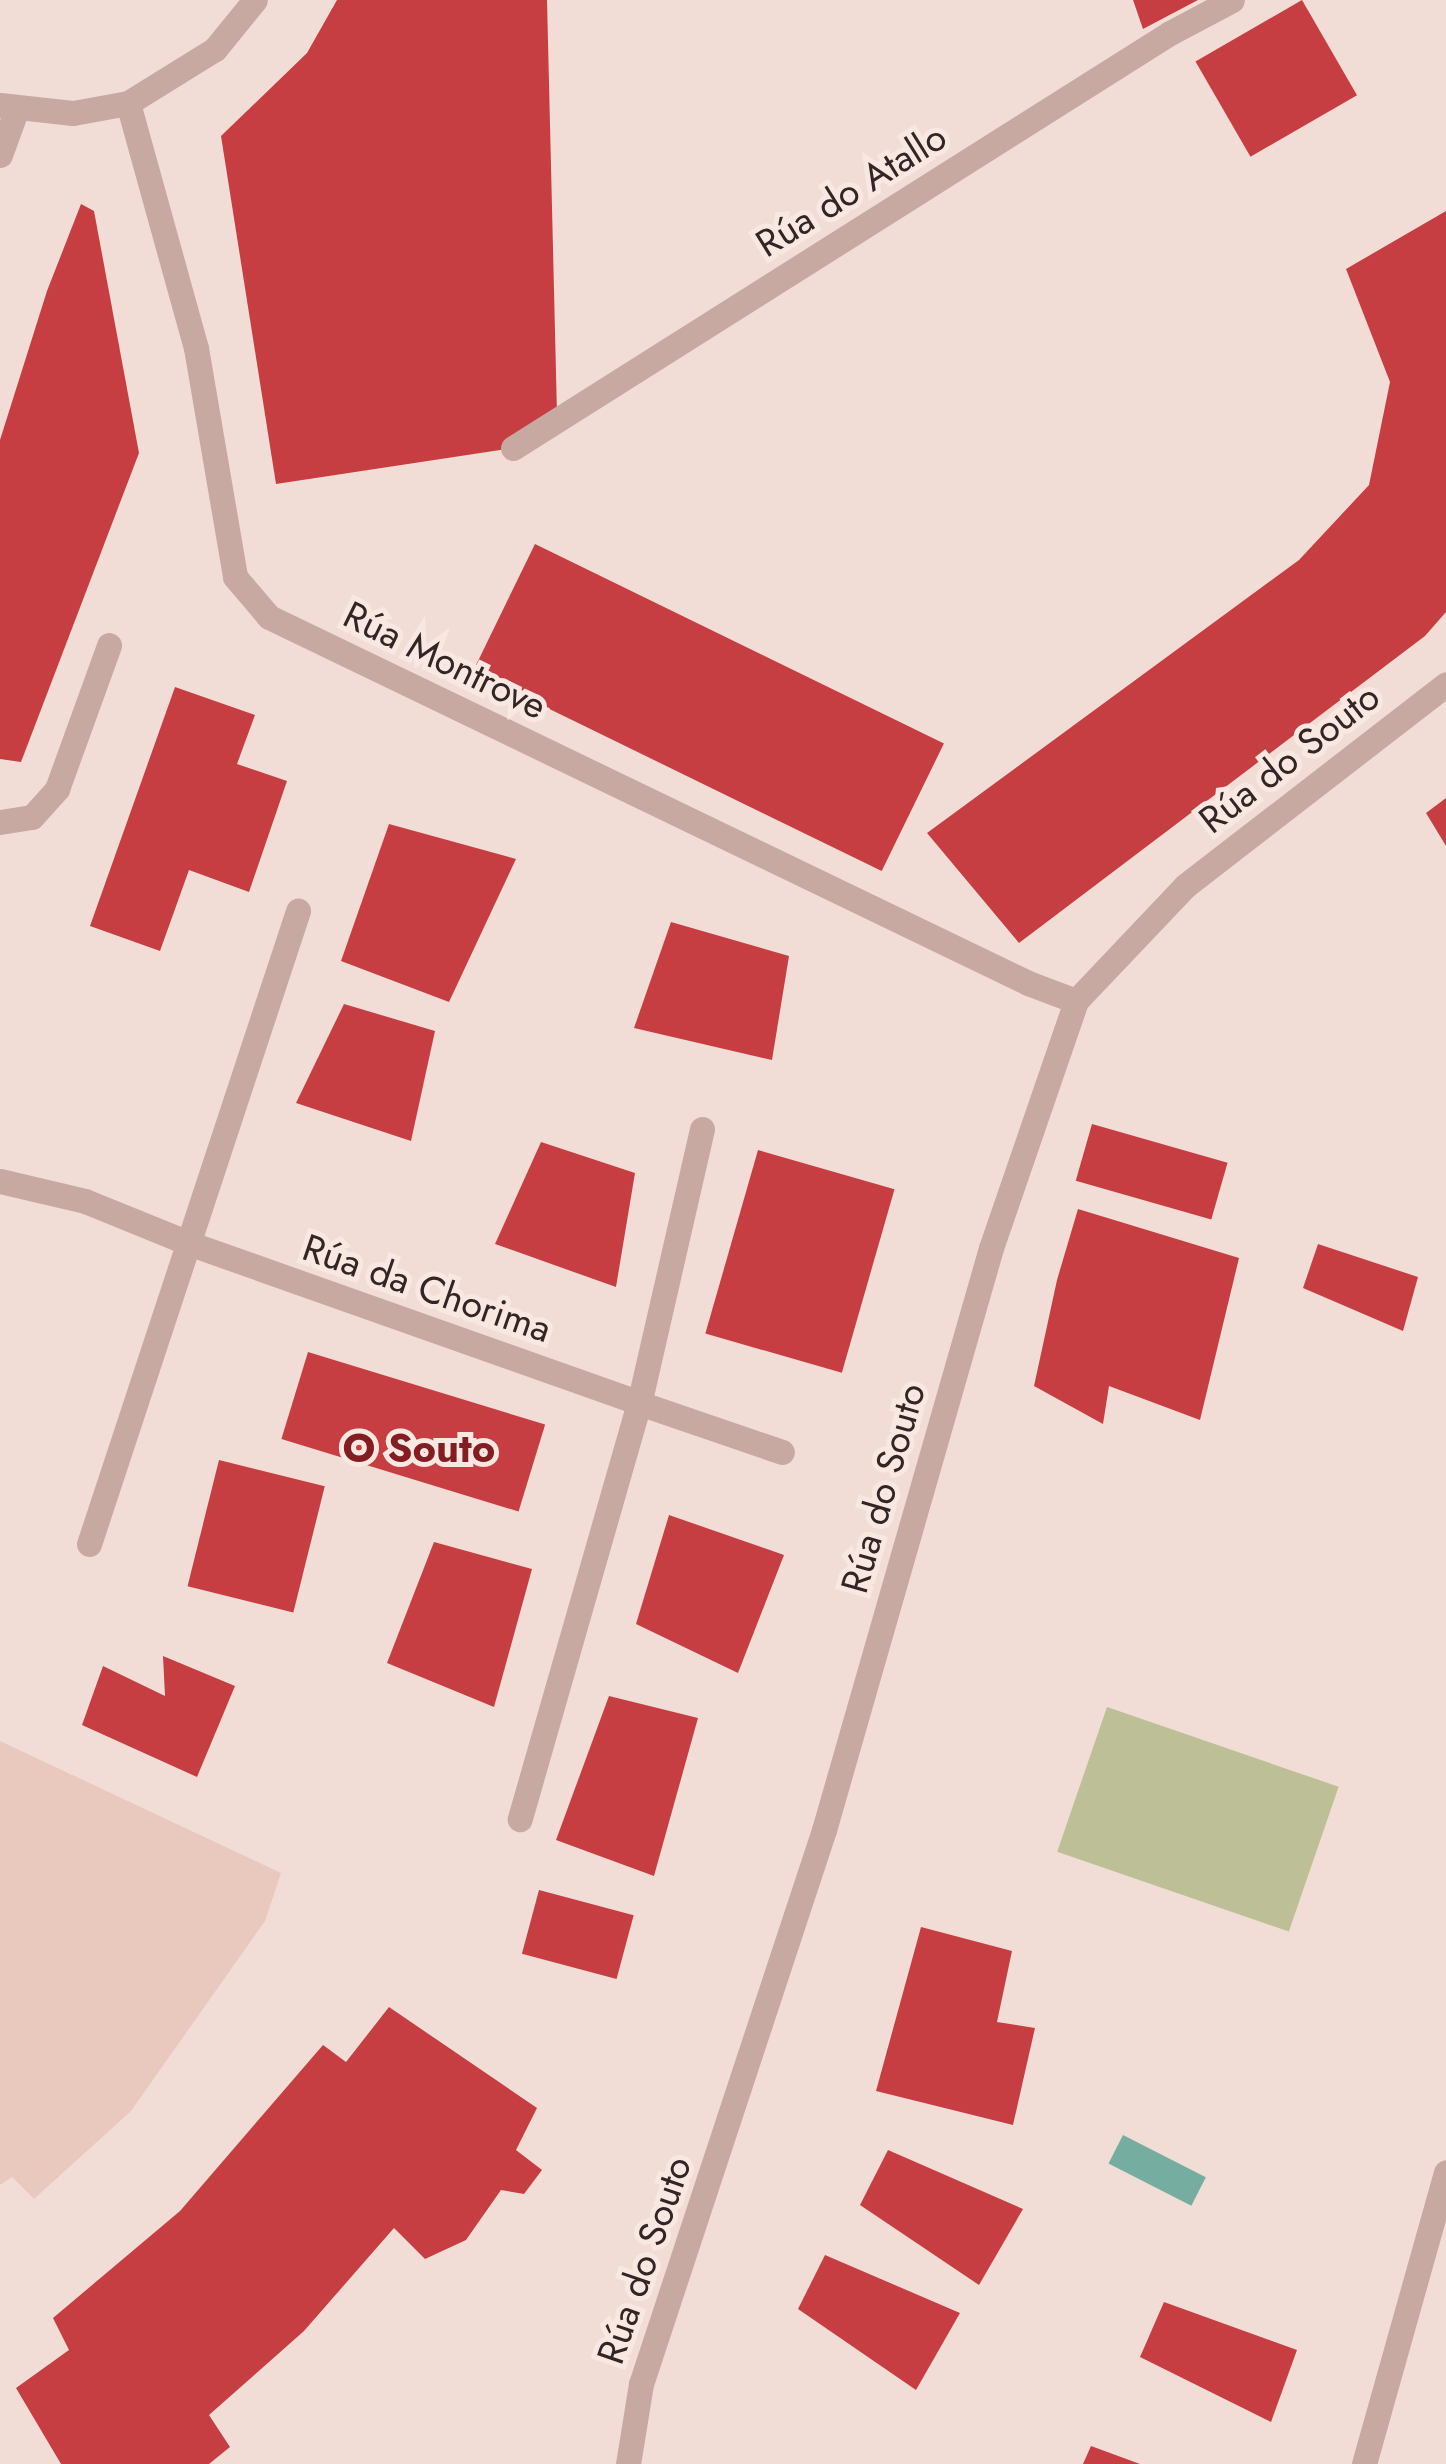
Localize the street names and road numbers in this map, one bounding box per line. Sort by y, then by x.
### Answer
street label: Rúa do Atallo [748,114,954,266]
street label: Rúa Montrove [336,591,554,729]
street label: Rúa do Souto [1190,674,1388,842]
street label: Rúa da Chorima [297,1224,557,1352]
street label: Rúa do Souto [831,1378,935,1598]
street label: Rúa do Souto [587,2150,701,2370]

